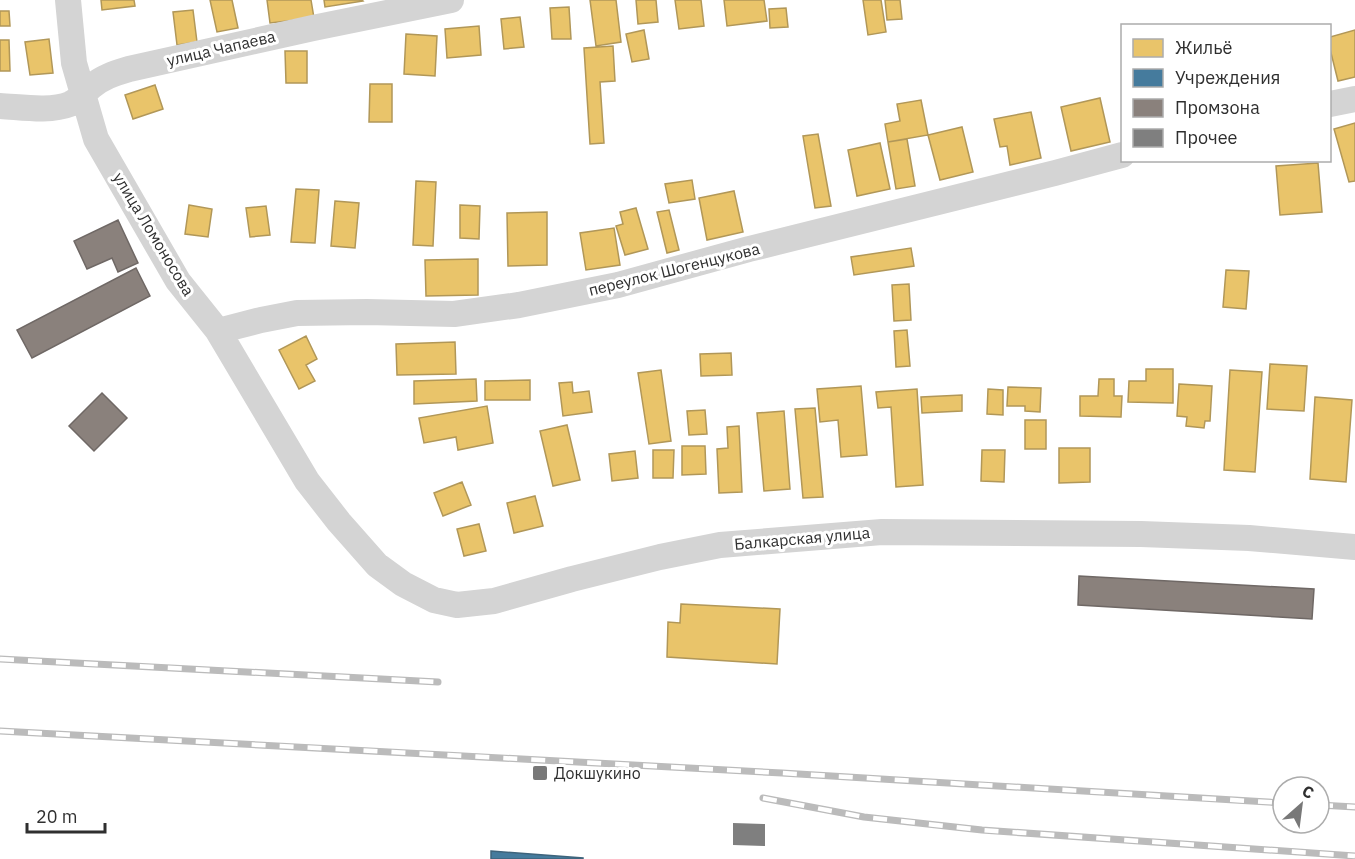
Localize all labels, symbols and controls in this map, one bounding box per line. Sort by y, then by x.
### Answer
legend [1121,24,1331,162]
street label: улица Чапаева [165,26,278,70]
text: Жильё [1175,36,1233,59]
text: Учреждения [1175,66,1280,89]
text: Промзона [1175,96,1260,119]
text: Прочее [1175,126,1238,149]
street label: улица Ломоносова [109,169,199,300]
street label: переулок Шогенцукова [586,238,762,300]
street label: Балкарская улица [733,522,871,554]
place label: Докшукино [554,763,641,783]
marker: Докшукино [531,764,549,782]
north arrow [1271,775,1331,835]
text: С [1299,780,1317,803]
scale bar [27,796,105,834]
text: 20 m [36,805,78,828]

